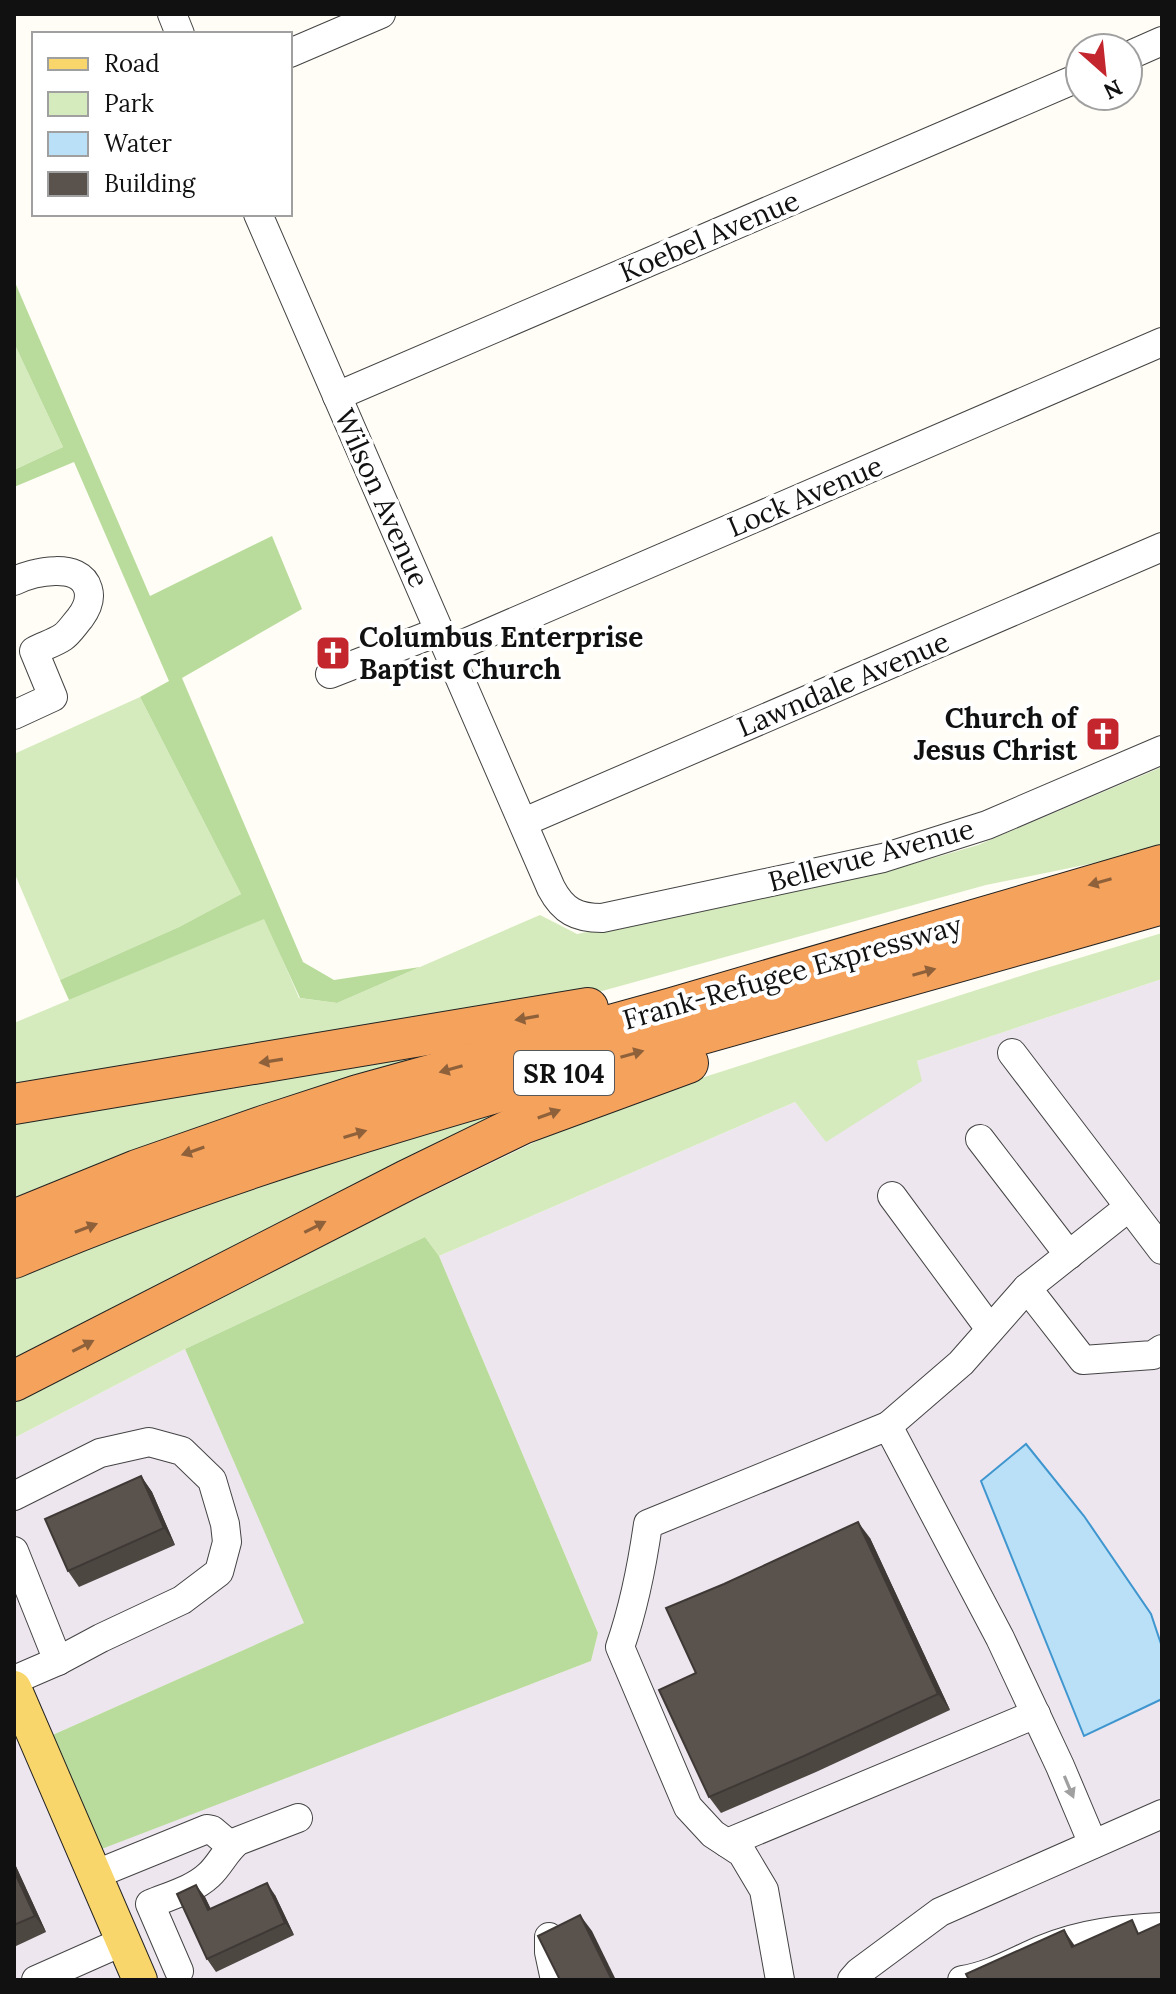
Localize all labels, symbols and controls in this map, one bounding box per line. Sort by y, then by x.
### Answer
legend [32,32,292,216]
north arrow [1064,32,1144,112]
text: Road [104,48,160,79]
text: N [1099,73,1127,106]
text: Park [104,88,154,119]
text: Water [104,128,172,159]
text: Building [104,168,196,199]
street label: Koebel Avenue [614,182,804,290]
street label: Wilson Avenue [327,403,437,593]
street label: Lock Avenue [722,447,888,545]
place label: Columbus Enterprise Baptist Church [359,619,643,687]
street label: Lawndale Avenue [732,623,954,745]
church icon: Columbus Enterprise Baptist Church [314,634,352,672]
place label: Church of Jesus Christ [914,700,1079,768]
church icon: Church of Jesus Christ [1084,715,1122,753]
street label: Bellevue Avenue [764,810,978,900]
one-way arrow [1088,876,1112,889]
street label: Frank-Refugee Expressway [618,906,966,1038]
one-way arrow [913,965,937,978]
one-way arrow [515,1013,540,1025]
one-way arrow [620,1047,644,1060]
road number: SR 104 [514,1051,614,1095]
one-way arrow [258,1056,283,1068]
one-way arrow [439,1064,464,1076]
one-way arrow [537,1108,561,1120]
one-way arrow [344,1127,368,1140]
one-way arrow [181,1145,205,1157]
one-way arrow [74,1221,98,1234]
one-way arrow [303,1221,326,1234]
one-way arrow [72,1339,95,1352]
one-way arrow [1063,1776,1076,1799]

